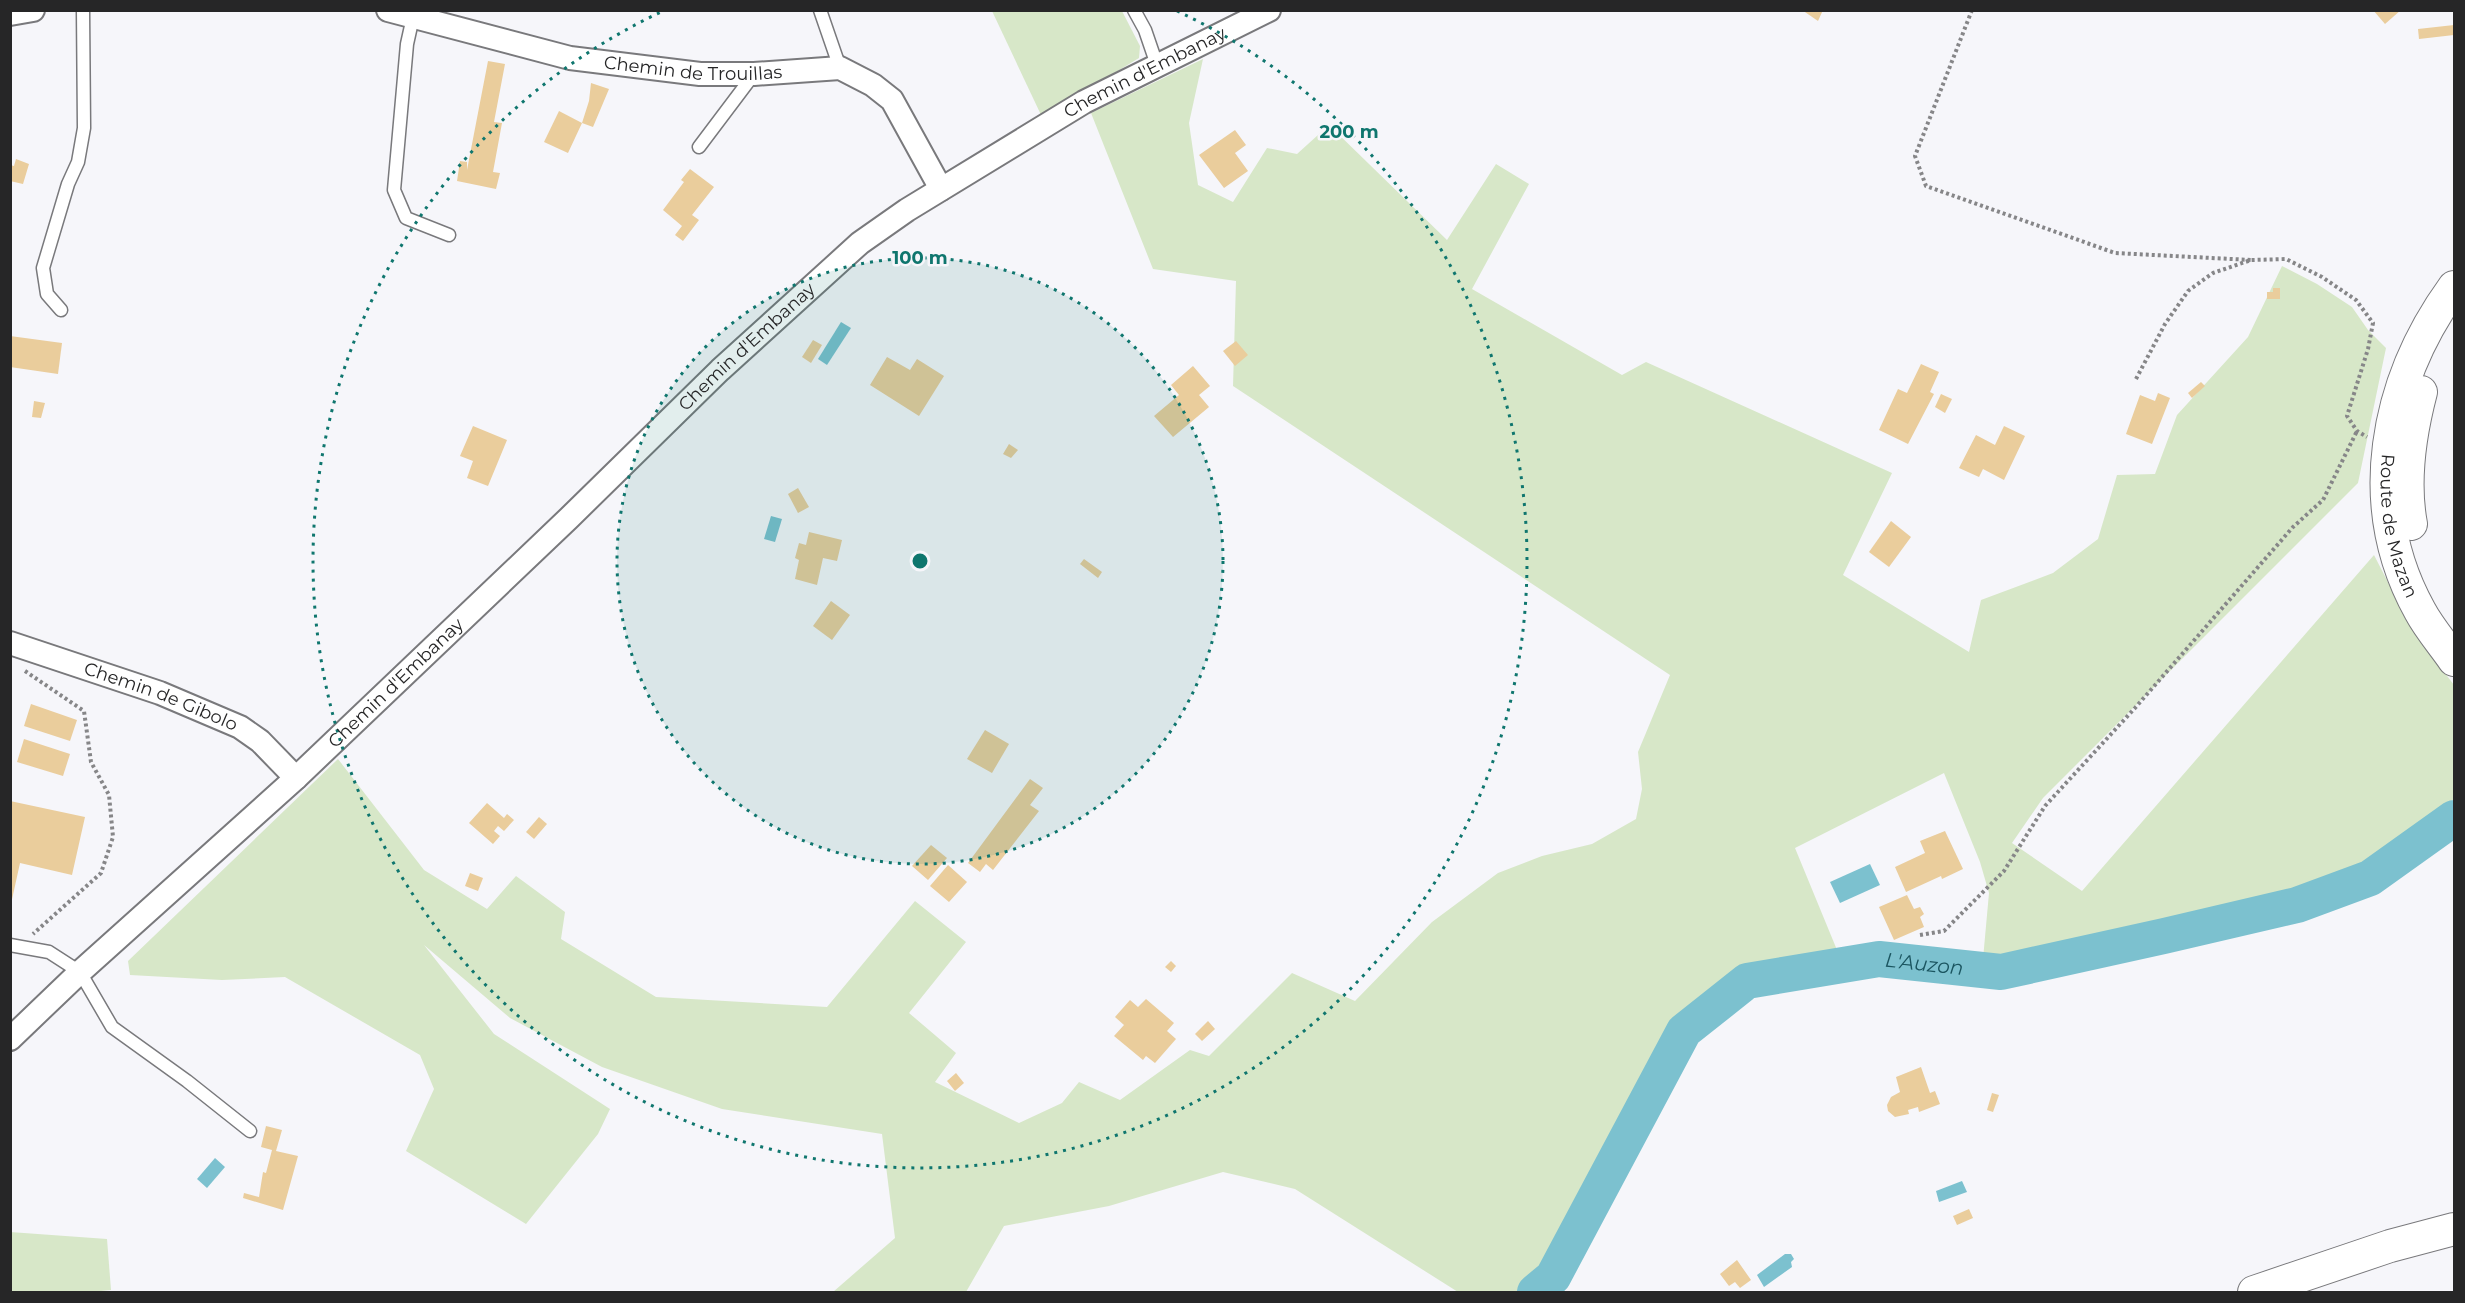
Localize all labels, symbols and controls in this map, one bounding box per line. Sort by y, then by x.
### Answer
street label: Chemin d'Embanay [1060,22,1230,123]
street label: Chemin de Trouillas [603,51,783,85]
text: 200 m [1319,121,1379,143]
text: 100 m [892,247,948,269]
street label: Chemin d'Embanay [674,278,820,416]
street label: Route de Mazan [2376,453,2423,601]
centre of rings [910,551,930,571]
street label: Chemin d'Embanay [323,613,468,753]
street label: Chemin de Gibolo [81,657,241,736]
water label: L'Auzon [1884,948,1965,980]

